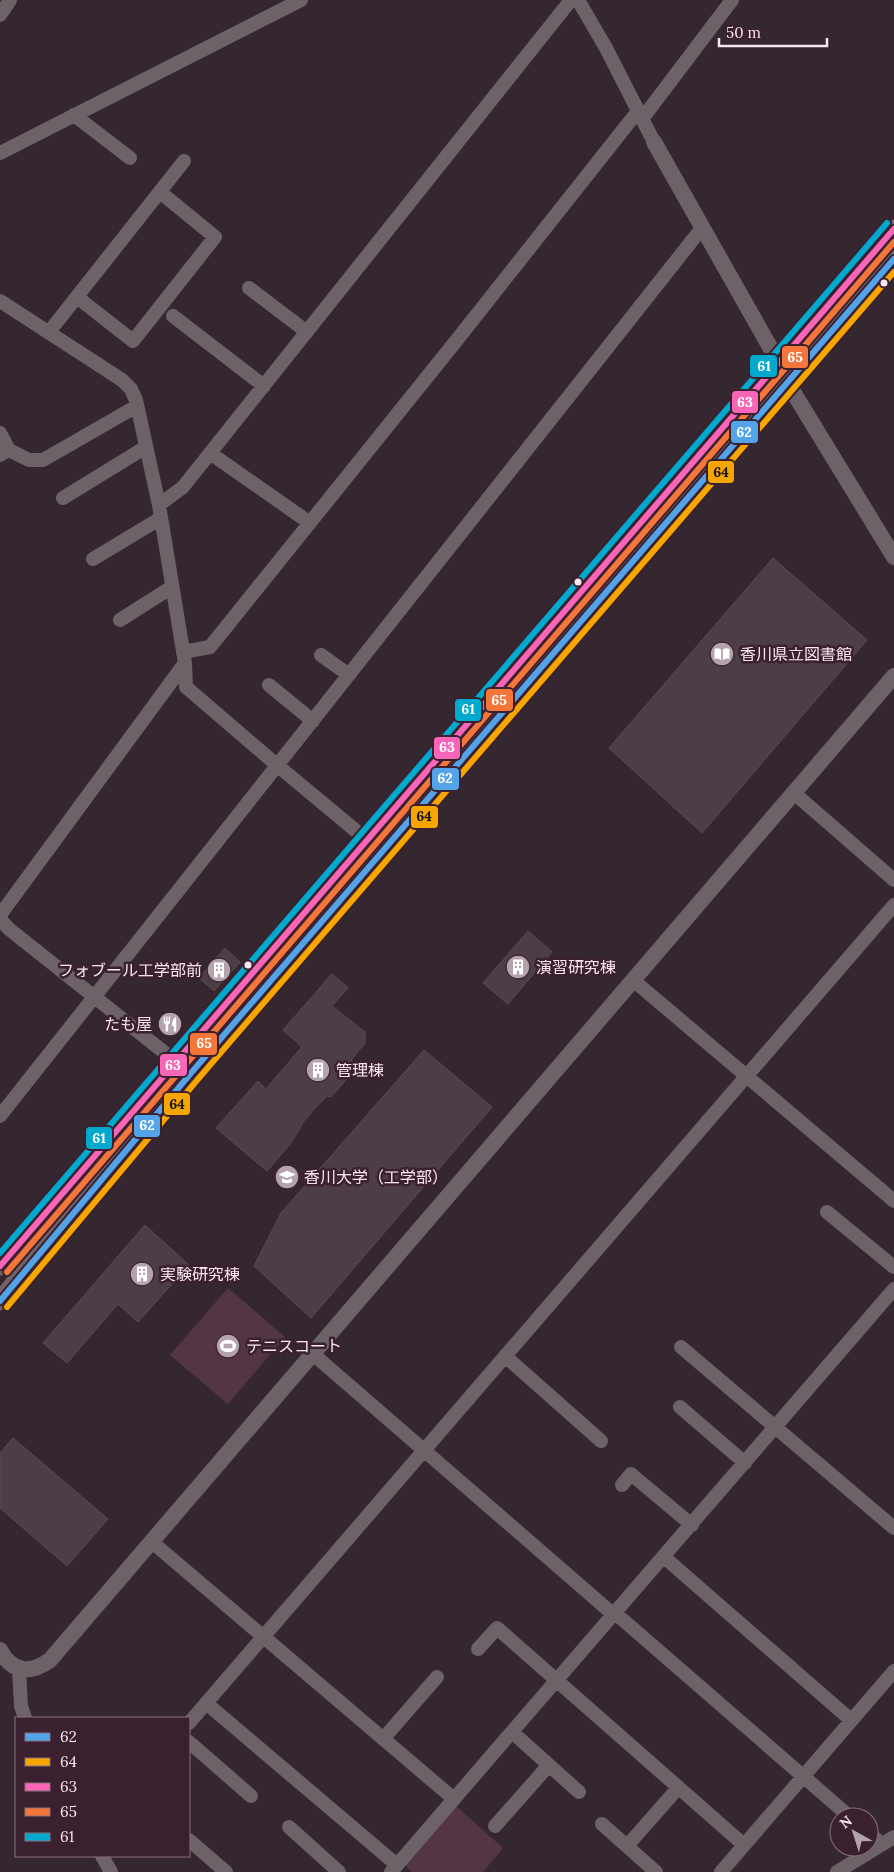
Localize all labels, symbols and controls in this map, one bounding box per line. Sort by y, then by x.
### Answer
scale bar [719,15,826,47]
text: 50 m [726,23,761,42]
unlabelled marker [879,278,889,288]
line badge: 65 [781,345,809,369]
text: 65 [787,348,803,366]
line badge: 61 [749,354,778,378]
text: 61 [757,357,771,375]
line badge: 63 [731,390,759,414]
text: 63 [737,393,753,411]
line badge: 62 [730,420,759,444]
text: 62 [736,423,752,441]
line badge: 64 [707,460,735,484]
text: 64 [713,463,729,481]
unlabelled marker [573,577,583,587]
library icon: 香川県立図書館 [709,641,735,667]
place label: 香川県立図書館 [740,644,852,664]
line badge: 65 [485,688,514,712]
text: 65 [491,691,507,709]
line badge: 61 [454,698,482,722]
text: 61 [461,700,475,718]
line badge: 63 [433,736,461,760]
text: 63 [439,738,455,756]
line badge: 62 [431,767,460,791]
text: 62 [437,769,453,787]
line badge: 64 [410,805,439,829]
text: 64 [416,807,432,825]
building icon: 演習研究棟 [505,954,531,980]
building icon: フォブール工学部前 [206,957,232,983]
place label: 演習研究棟 [536,957,616,977]
place label: フォブール工学部前 [58,960,202,980]
unlabelled marker [243,960,253,970]
restaurant icon: たも屋 [157,1011,183,1037]
place label: たも屋 [104,1014,152,1034]
line badge: 65 [189,1032,218,1056]
text: 65 [196,1034,212,1052]
line badge: 63 [159,1053,188,1077]
text: 63 [165,1056,181,1074]
building icon: 管理棟 [305,1057,331,1083]
place label: 管理棟 [336,1060,384,1080]
line badge: 64 [163,1092,191,1116]
text: 64 [169,1095,185,1113]
line badge: 62 [133,1114,161,1138]
text: 62 [139,1116,155,1134]
line badge: 61 [85,1126,113,1150]
text: 61 [92,1129,106,1147]
school or university icon: 香川大学（工学部） [274,1164,300,1190]
place label: 香川大学（工学部） [304,1167,448,1187]
building icon: 実験研究棟 [129,1261,155,1287]
place label: 実験研究棟 [160,1264,240,1284]
sports icon: テニスコート [215,1333,241,1359]
place label: テニスコート [246,1336,342,1356]
legend [15,1717,190,1857]
text: 62 [60,1727,77,1746]
text: 64 [60,1752,77,1771]
text: 63 [60,1777,77,1796]
text: 65 [60,1802,77,1821]
north arrow [829,1807,879,1857]
text: N [836,1811,856,1832]
text: 61 [60,1827,74,1846]

